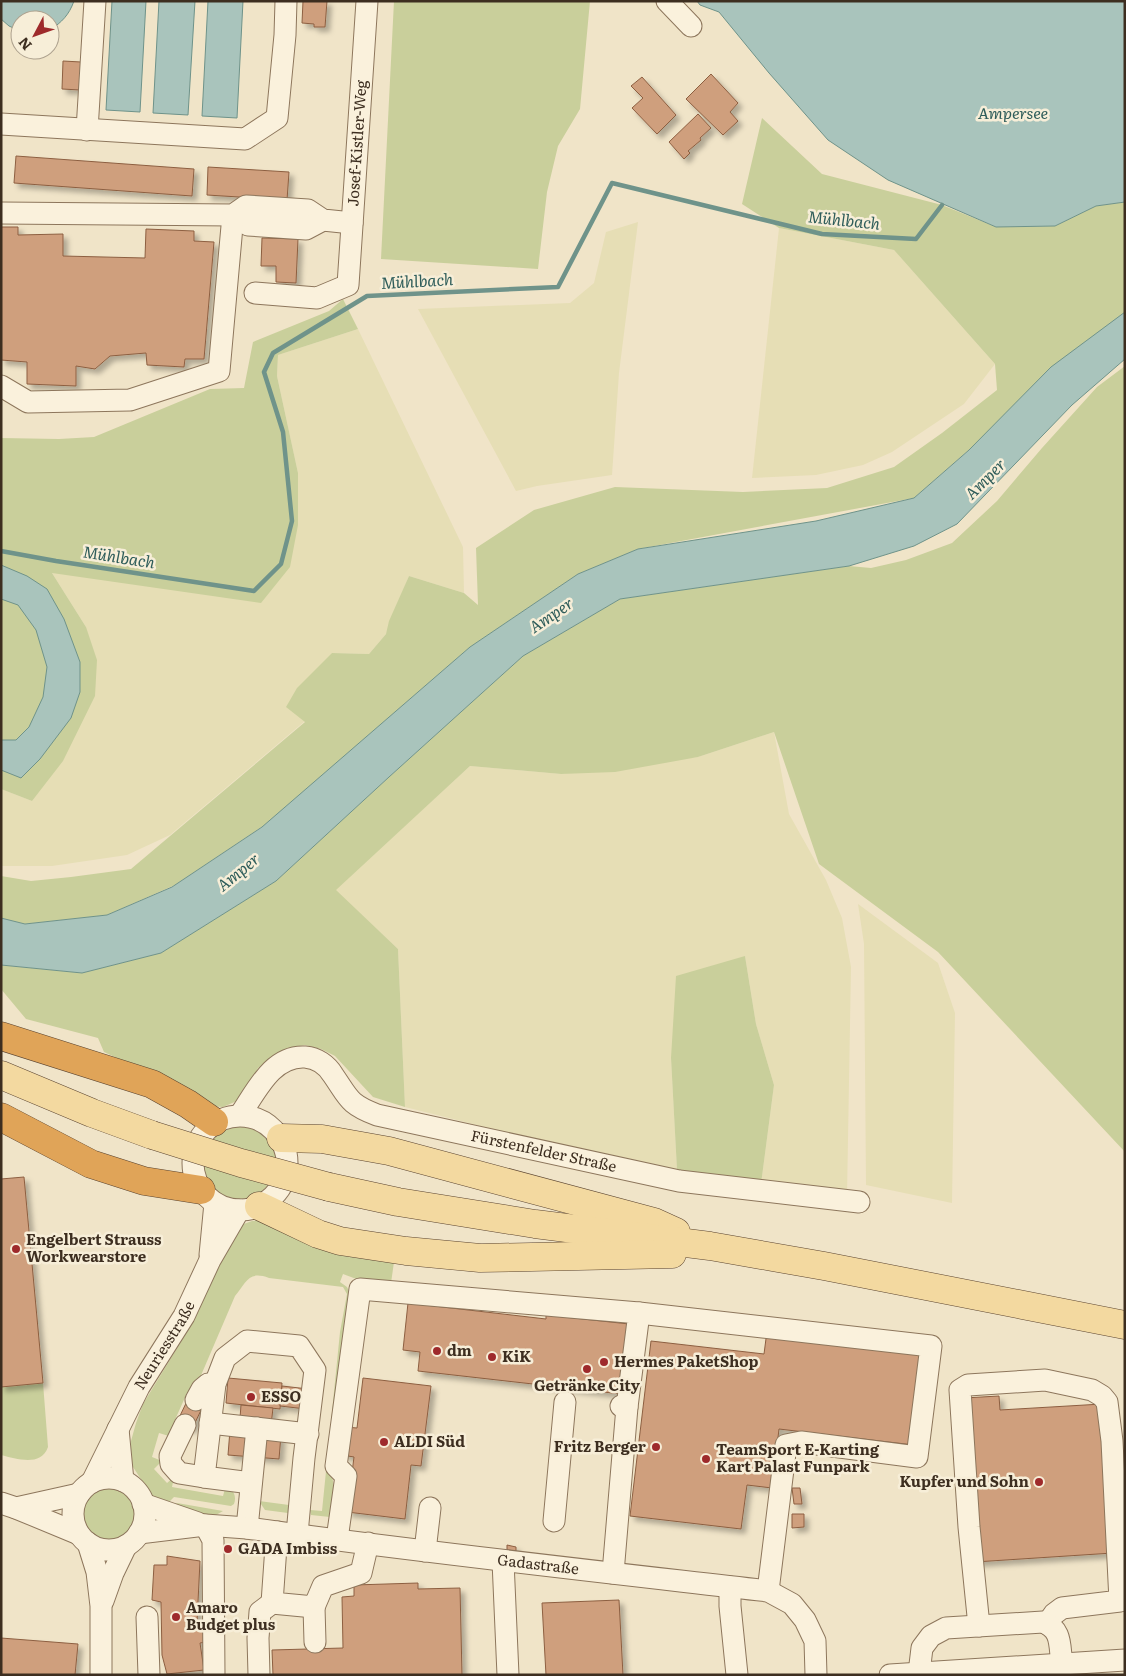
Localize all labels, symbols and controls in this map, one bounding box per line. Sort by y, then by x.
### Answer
north arrow [10,10,60,60]
text: N [13,33,36,55]
street label: Josef-Kistler-Weg [340,78,372,207]
water label: Ampersee [978,100,1048,124]
water label: Mühlbach [807,203,882,235]
water label: Mühlbach [380,266,454,294]
water label: Amper [958,452,1010,504]
water label: Mühlbach [82,539,157,574]
water label: Amper [523,590,578,638]
water label: Amper [211,846,264,896]
street label: Fürstenfelder Straße [469,1123,619,1177]
place label: Engelbert Strauss Workwearstore [26,1227,162,1267]
marker: Engelbert Strauss Workwearstore [10,1243,22,1255]
street label: Neuriesstraße [127,1296,200,1394]
place label: dm [447,1338,472,1361]
place label: KiK [502,1344,531,1367]
marker: dm [431,1345,443,1357]
place label: Hermes PaketShop [614,1349,759,1372]
marker: KiK [486,1351,498,1363]
marker: Hermes PaketShop [598,1356,610,1368]
marker: Getränke City [581,1363,593,1375]
place label: Getränke City [534,1373,641,1396]
place label: ESSO [261,1384,301,1407]
marker: ESSO [245,1391,257,1403]
place label: ALDI Süd [394,1429,465,1452]
place label: Fritz Berger [554,1434,646,1457]
marker: ALDI Süd [378,1436,390,1448]
place label: TeamSport E-Karting Kart Palast Funpark [716,1437,880,1477]
marker: Fritz Berger [650,1441,662,1453]
marker: TeamSport E-Karting Kart Palast Funpark [700,1453,712,1465]
place label: Kupfer und Sohn [900,1469,1030,1492]
marker: Kupfer und Sohn [1033,1476,1045,1488]
place label: GADA Imbiss [238,1536,338,1559]
marker: GADA Imbiss [222,1543,234,1555]
street label: Gadastraße [496,1547,580,1579]
place label: Amaro Budget plus [186,1595,276,1635]
marker: Amaro Budget plus [170,1611,182,1623]

